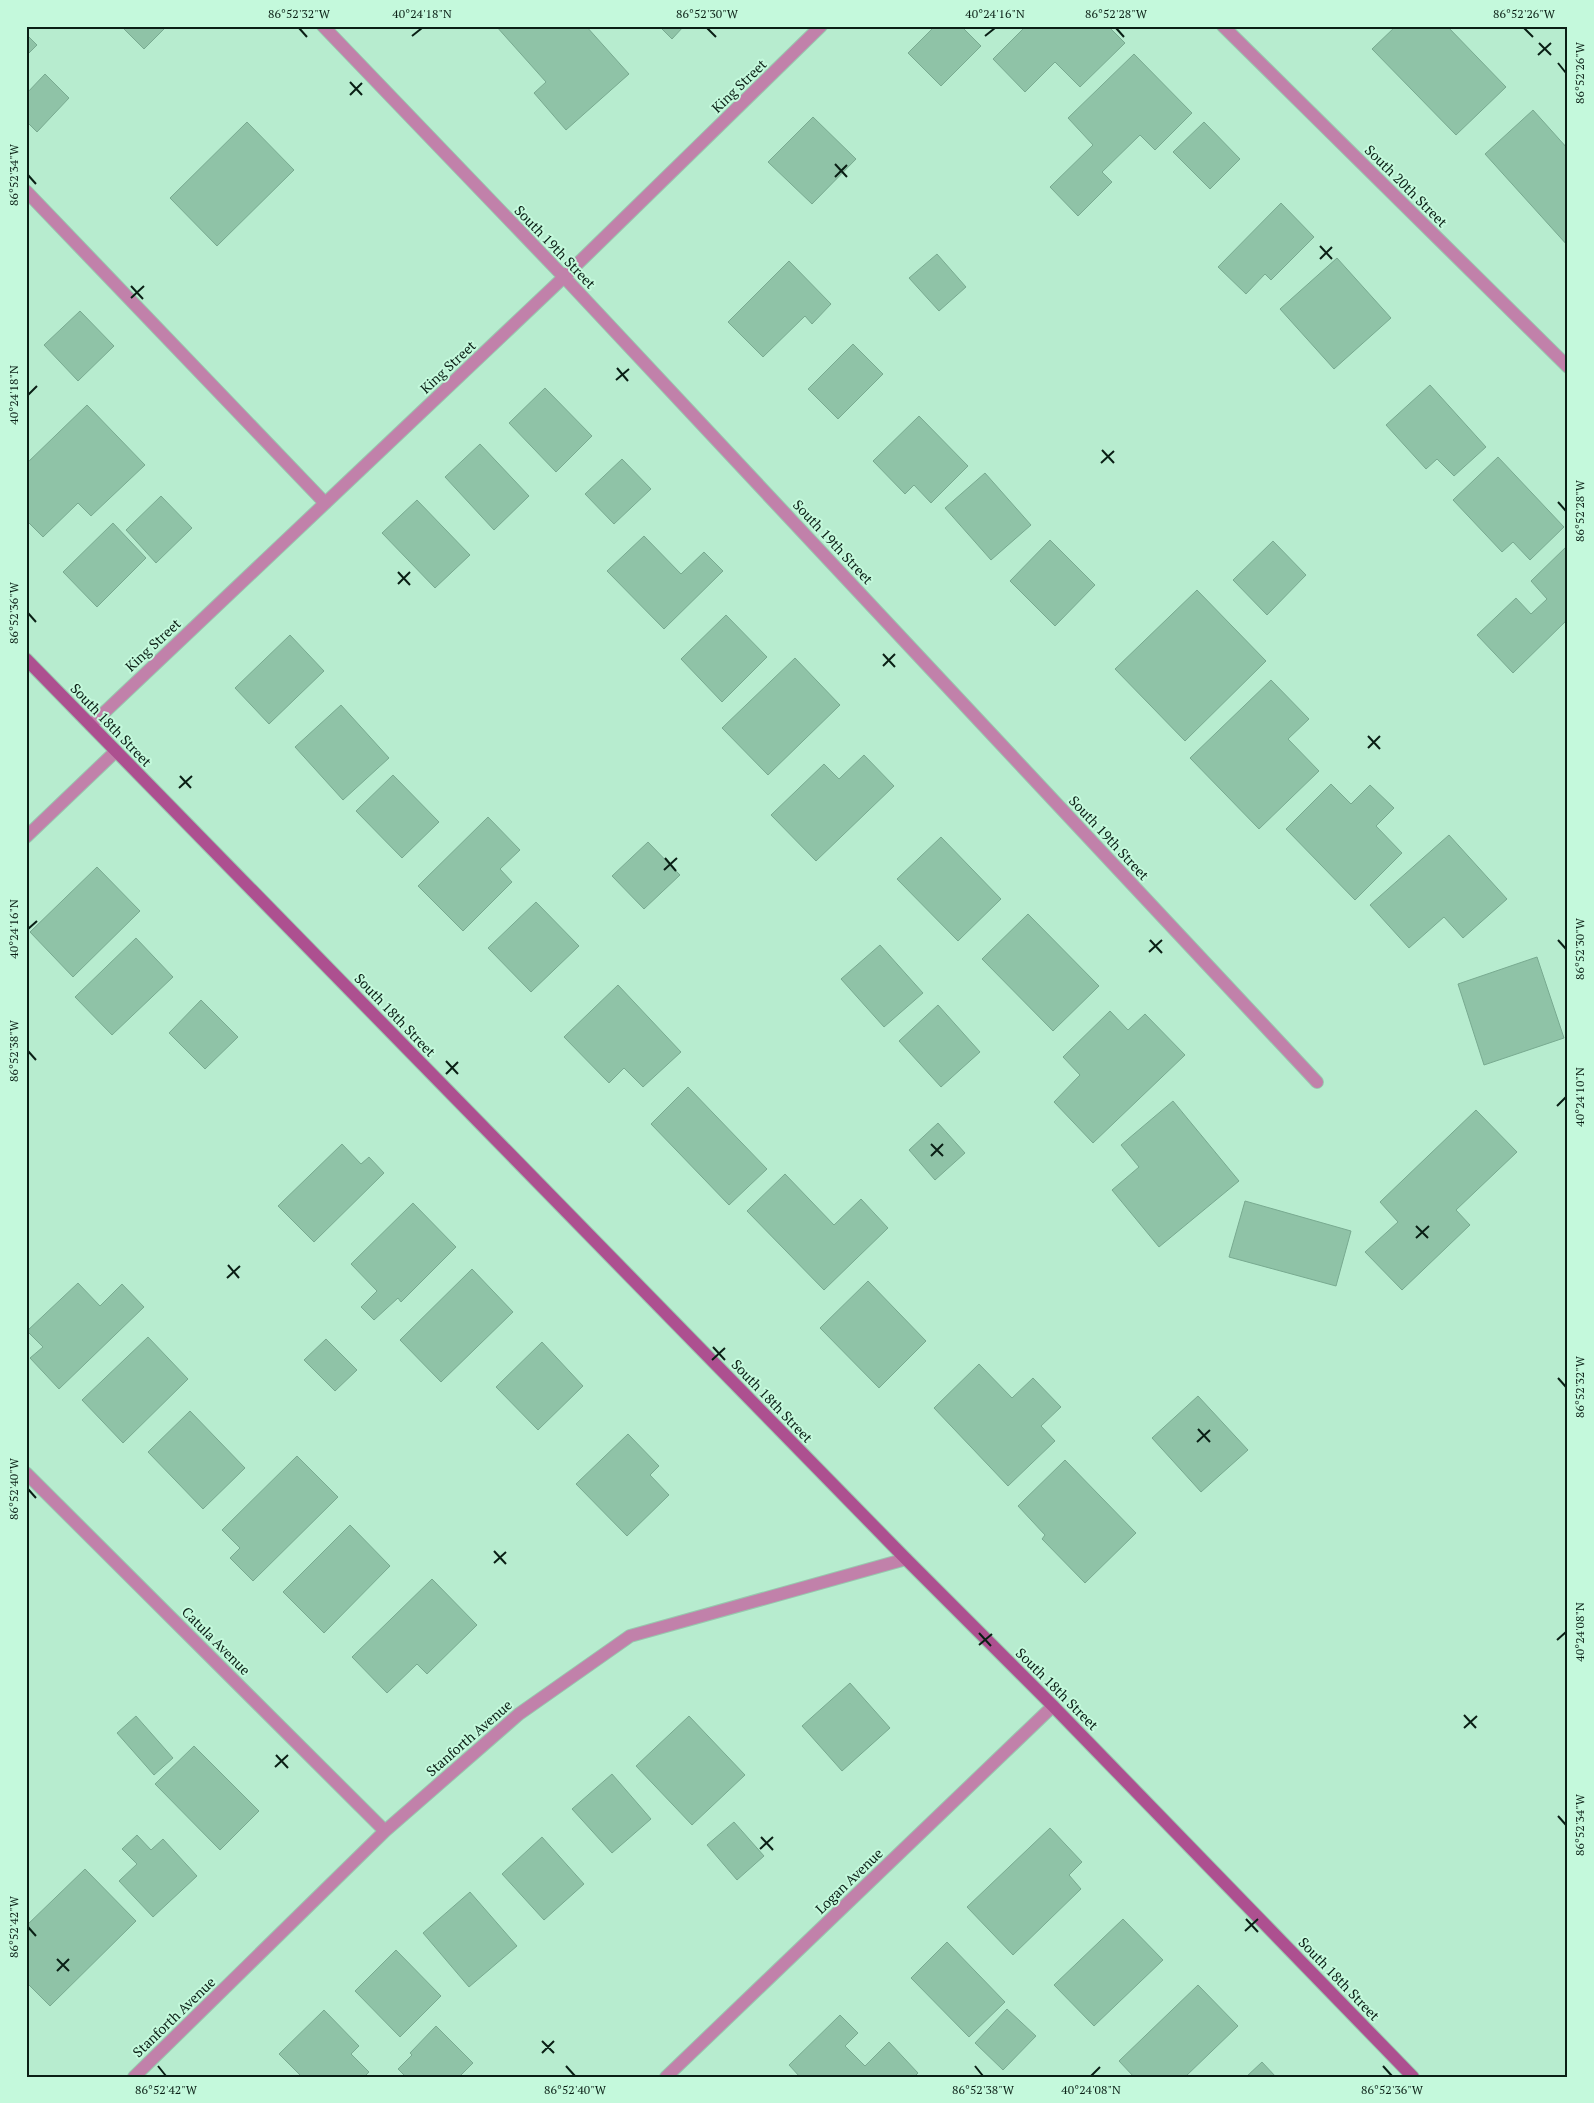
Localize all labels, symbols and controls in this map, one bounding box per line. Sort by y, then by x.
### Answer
text: 86°52'32"W [268,6,331,21]
text: 40°24'18"N [392,6,452,21]
text: 86°52'30"W [676,6,739,21]
text: 40°24'16"N [965,6,1025,21]
text: 86°52'28"W [1085,6,1148,21]
text: 86°52'26"W [1493,6,1556,21]
text: 86°52'26"W [1572,41,1587,104]
street label: King Street [707,54,771,117]
street label: South 20th Street [1361,140,1452,232]
text: 86°52'34"W [6,143,21,206]
street label: South 19th Street [511,201,601,293]
street label: King Street [416,335,480,397]
text: 40°24'18"N [6,365,21,425]
text: 86°52'28"W [1572,479,1587,542]
street label: South 19th Street [789,495,878,589]
text: 86°52'36"W [6,581,21,644]
street label: King Street [121,613,185,675]
street label: South 18th Street [67,679,157,771]
street label: South 19th Street [1065,791,1154,885]
text: 40°24'16"N [6,899,21,959]
text: 86°52'30"W [1572,917,1587,980]
street label: South 18th Street [351,969,441,1061]
text: 86°52'38"W [6,1019,21,1082]
text: 40°24'10"N [1572,1067,1587,1127]
street label: South 18th Street [728,1355,818,1447]
text: 86°52'32"W [1572,1355,1587,1418]
text: 86°52'40"W [6,1457,21,1520]
street label: Catula Avenue [178,1602,255,1679]
text: 40°24'08"N [1572,1602,1587,1662]
street label: South 18th Street [1012,1643,1103,1735]
street label: Stanforth Avenue [422,1695,516,1780]
text: 86°52'34"W [1572,1793,1587,1856]
street label: Logan Avenue [811,1844,887,1918]
text: 86°52'42"W [6,1895,21,1958]
street label: South 18th Street [1295,1933,1385,2025]
street label: Stanforth Avenue [128,1972,219,2061]
text: 86°52'42"W [135,2082,198,2097]
text: 86°52'40"W [544,2082,607,2097]
text: 86°52'38"W [952,2082,1015,2097]
text: 40°24'08"N [1061,2082,1121,2097]
text: 86°52'36"W [1361,2082,1424,2097]

